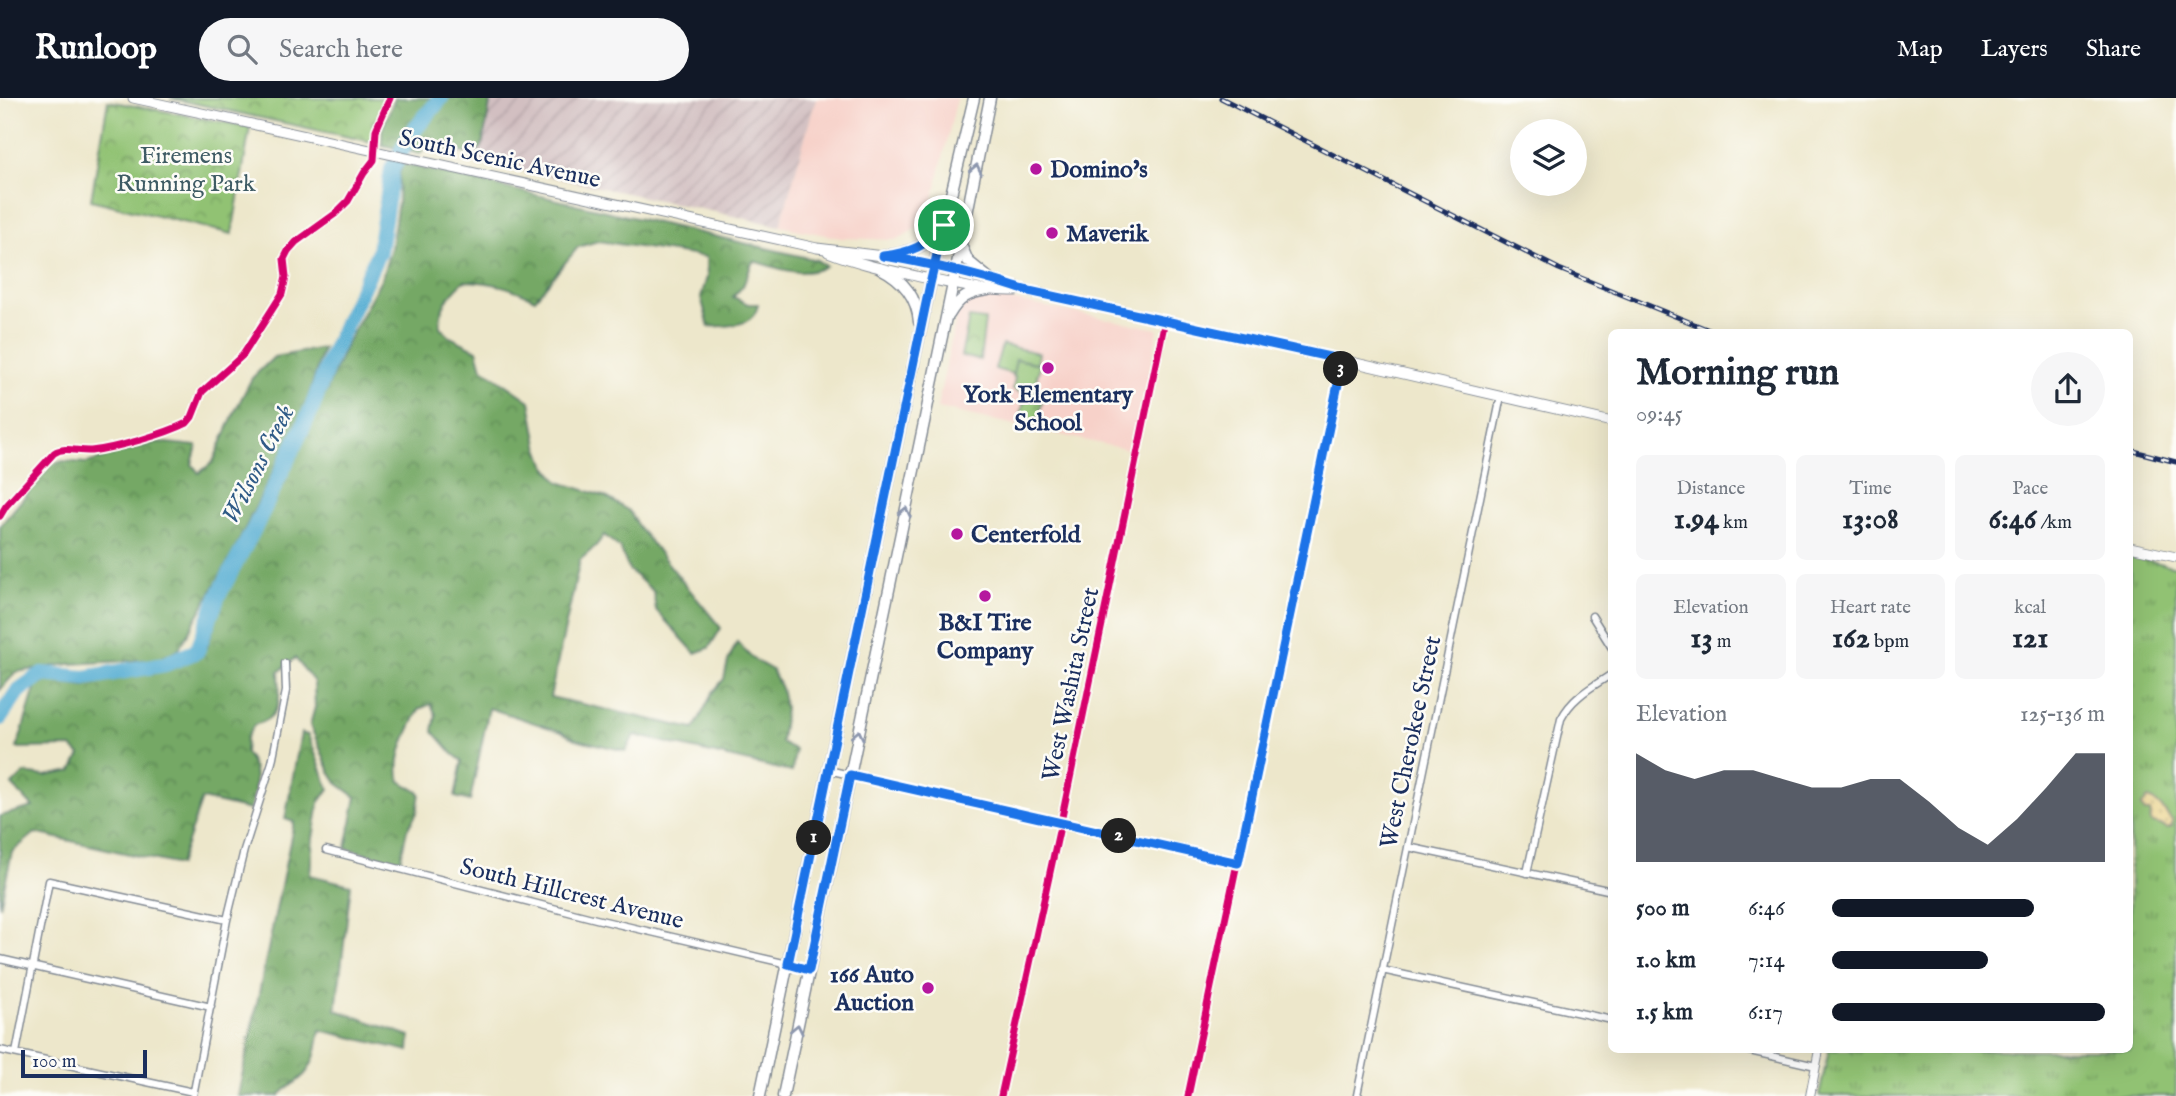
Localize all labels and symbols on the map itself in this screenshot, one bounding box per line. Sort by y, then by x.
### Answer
street label: South Scenic Avenue [396,123,603,196]
park label: Firemens Running Park [116,141,256,200]
place label: Domino's [1050,155,1148,186]
marker: Domino's [1028,161,1044,177]
one-way arrow [967,163,982,175]
pin [914,195,974,255]
place label: Maverik [1066,219,1149,250]
marker: Maverik [1044,225,1060,241]
pin: 3 [1324,352,1358,386]
marker: York Elementary School [1040,360,1056,376]
place label: York Elementary School [963,380,1134,439]
water label: Wilsons Creek [214,399,303,530]
one-way arrow [897,506,912,518]
place label: Centerfold [971,520,1082,551]
marker: Centerfold [949,526,965,542]
street label: West Washita Street [1036,585,1107,784]
marker: B&I Tire Company [977,588,993,604]
place label: B&I Tire Company [937,608,1034,667]
street label: West Cherokee Street [1374,633,1449,852]
one-way arrow [850,729,865,741]
pin: 2 [1102,818,1136,854]
pin: 1 [796,820,832,856]
street label: South Hillcrest Avenue [457,852,687,937]
place label: 166 Auto Auction [830,960,914,1019]
marker: 166 Auto Auction [920,980,936,996]
one-way arrow [788,1023,803,1035]
scale bar [21,1047,147,1079]

